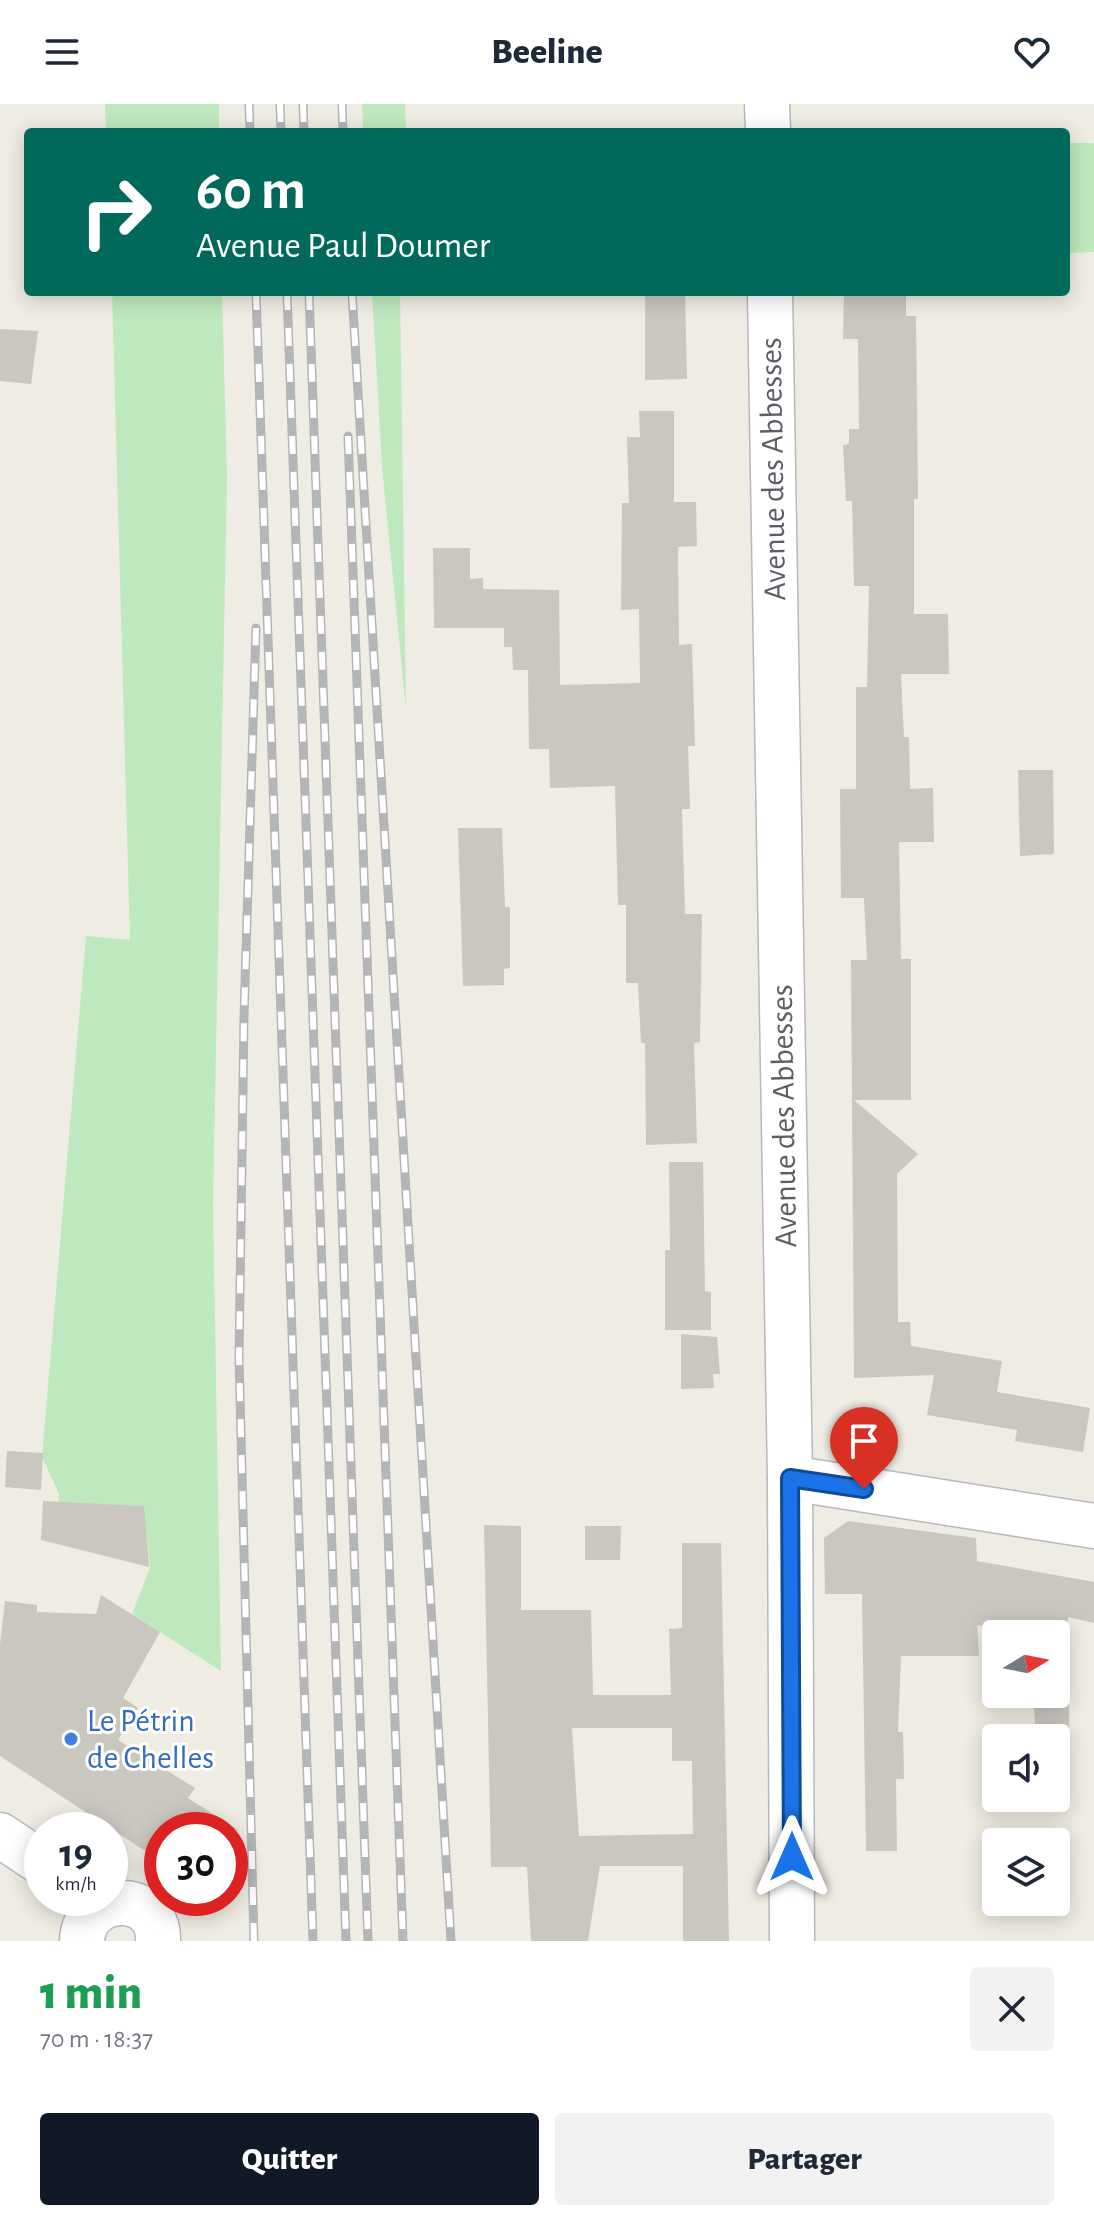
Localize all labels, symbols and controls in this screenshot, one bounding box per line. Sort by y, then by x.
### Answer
icon: menu [40,30,84,74]
icon: heart [1010,30,1054,74]
text: Beeline [491,34,603,70]
icon: right [64,160,168,264]
text: 60 m [196,163,306,219]
text: Avenue Paul Doumer [196,228,490,264]
street label: Avenue des Abbesses [755,337,791,601]
street label: Avenue des Abbesses [766,984,802,1248]
pin [830,1407,898,1489]
icon: arrive [842,1419,886,1463]
north arrow [982,1620,1070,1708]
map controls [982,1620,1070,1916]
place label: Le Pétrin de Chelles [87,1705,214,1774]
button: sound [982,1724,1070,1812]
marker: Le Pétrin de Chelles [62,1730,80,1748]
speed limit sign: 30 [144,1812,248,1916]
position arrow [750,1815,834,1899]
button: layers [982,1828,1070,1916]
text: 19 [59,1834,93,1874]
text: km/h [55,1874,97,1894]
button: close [970,1967,1054,2051]
text: 1 min [40,1970,142,2018]
text: 70 m · 18:37 [40,2026,153,2052]
button: Quitter [40,2113,539,2205]
button: Partager [555,2113,1054,2205]

